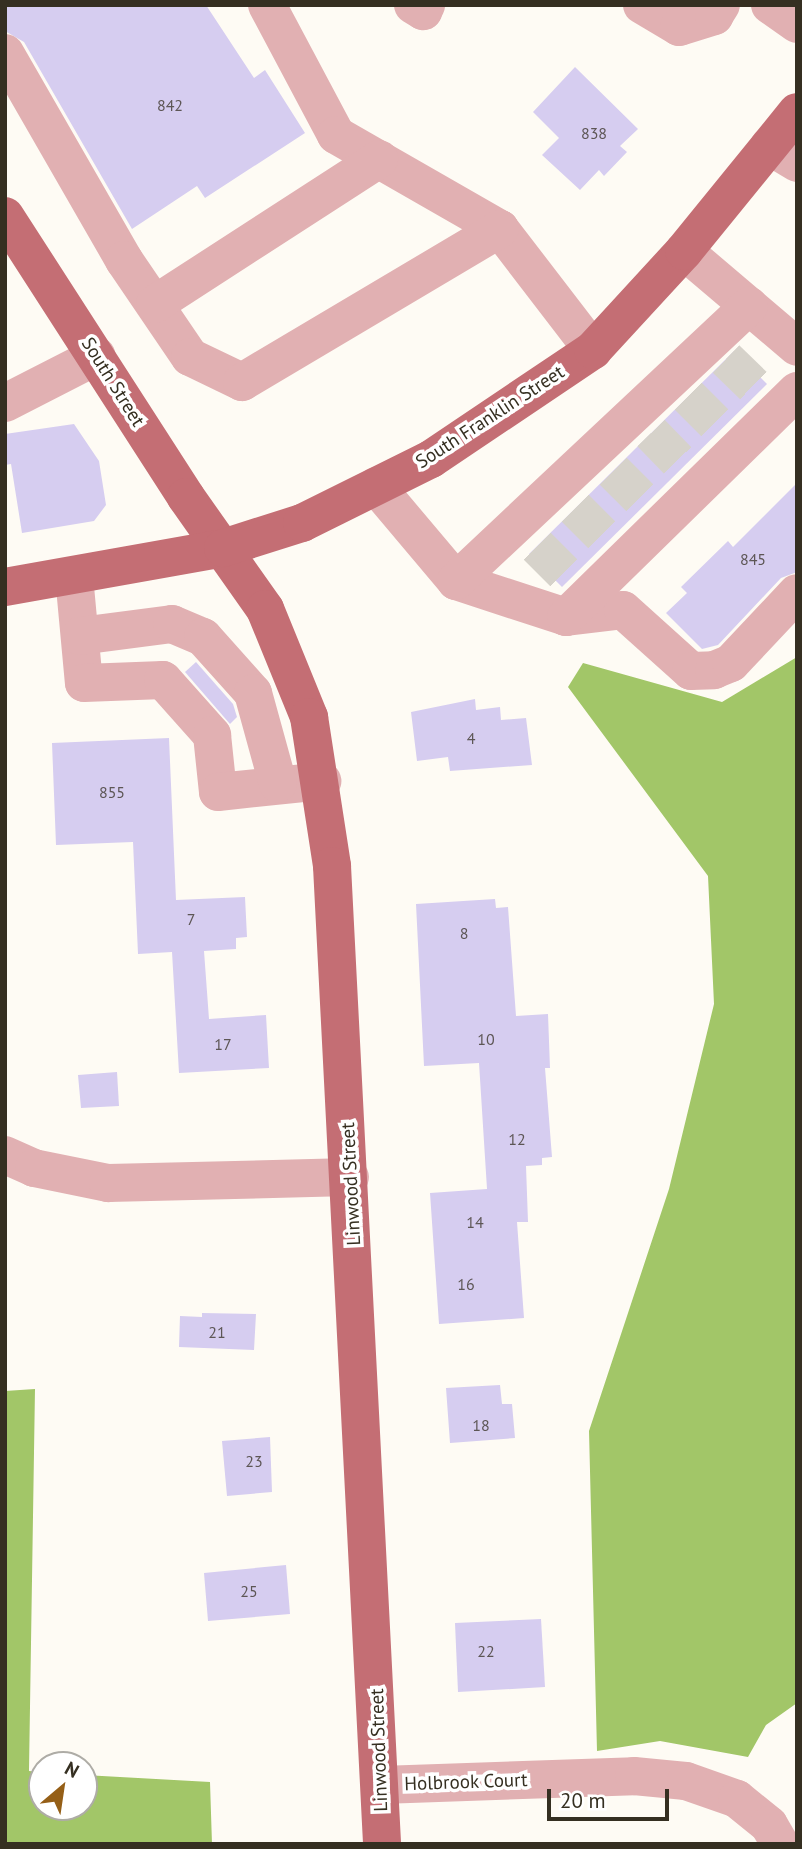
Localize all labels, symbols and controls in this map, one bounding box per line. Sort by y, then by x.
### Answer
house number: 842 [157,95,183,115]
house number: 838 [581,123,607,143]
street label: South Street [77,333,149,431]
street label: South Franklin Street [412,361,568,473]
house number: 845 [740,549,766,569]
house number: 4 [467,728,475,748]
house number: 855 [99,782,125,802]
house number: 7 [187,909,195,929]
house number: 8 [460,923,468,943]
house number: 10 [477,1029,495,1049]
house number: 17 [214,1034,232,1054]
street label: Linwood Street [336,1122,366,1246]
house number: 12 [508,1129,526,1149]
house number: 14 [466,1212,484,1232]
house number: 16 [457,1274,475,1294]
house number: 21 [208,1322,226,1342]
house number: 18 [472,1415,490,1435]
house number: 23 [245,1451,263,1471]
house number: 25 [240,1581,258,1601]
house number: 22 [477,1641,495,1661]
street label: Linwood Street [365,1688,393,1812]
north arrow [28,1751,98,1821]
text: N [61,1756,83,1783]
street label: Holbrook Court [404,1768,528,1796]
scale bar [550,1776,672,1820]
text: 20 m [560,1787,606,1814]

